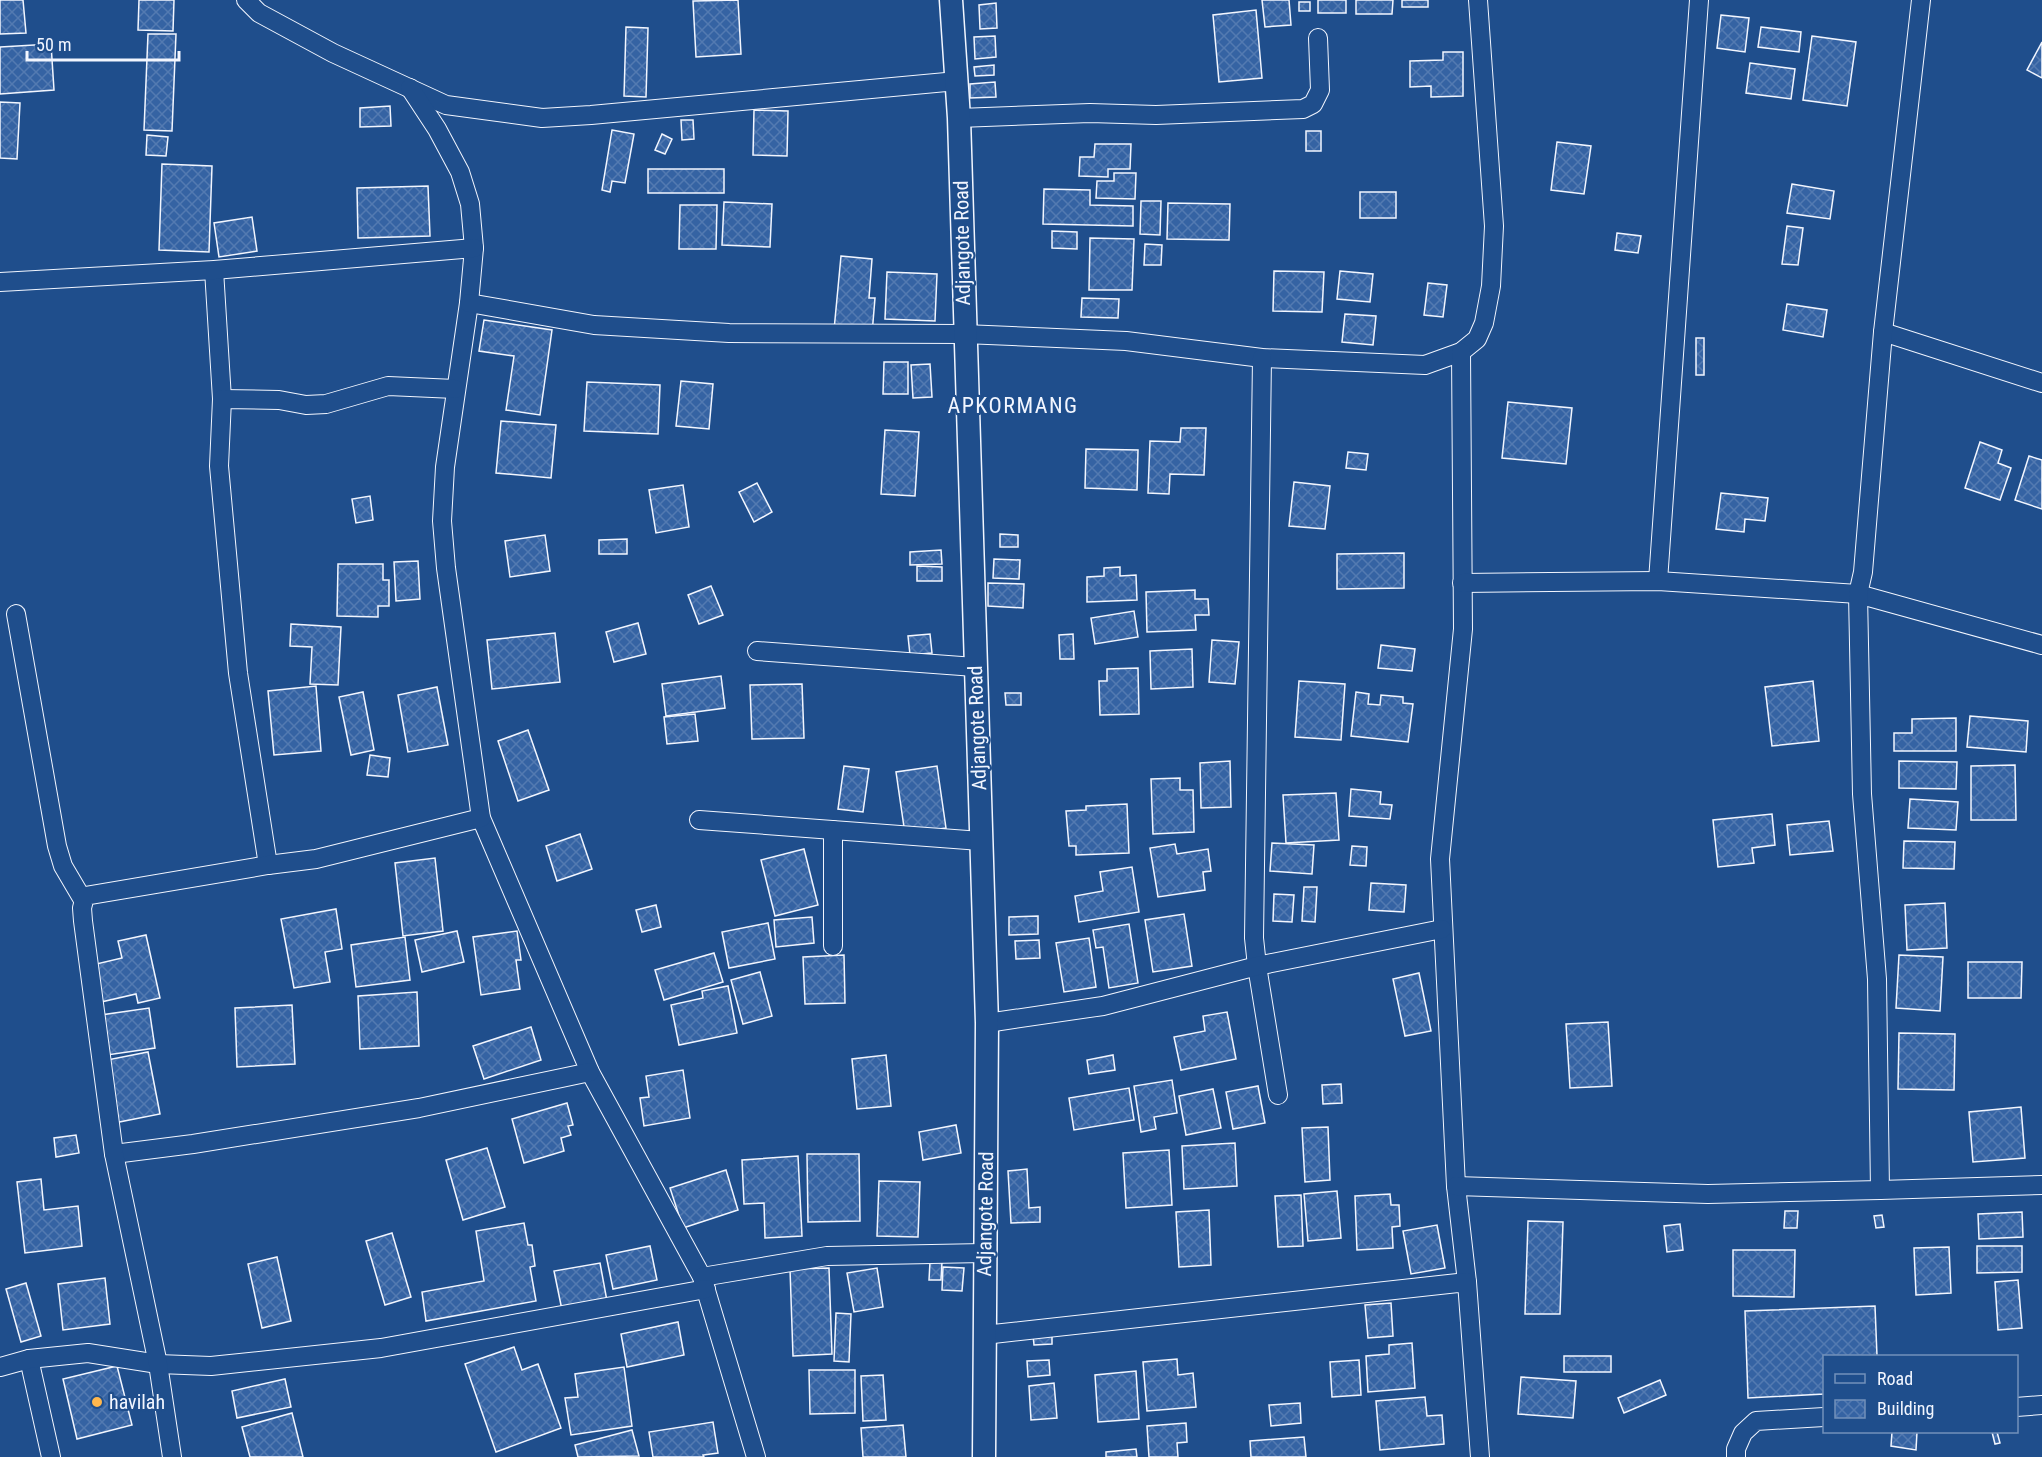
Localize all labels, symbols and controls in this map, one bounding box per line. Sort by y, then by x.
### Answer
scale bar [27,24,178,62]
text: 50 m [36,34,71,55]
street label: Adjangote Road [949,180,975,306]
district label: APKORMANG [947,393,1079,418]
street label: Adjangote Road [963,665,991,791]
street label: Adjangote Road [972,1151,998,1277]
legend [1823,1355,2018,1433]
text: Road [1877,1368,1913,1389]
place label: havilah [109,1390,165,1414]
marker: havilah [90,1395,104,1409]
text: Building [1877,1398,1934,1419]

